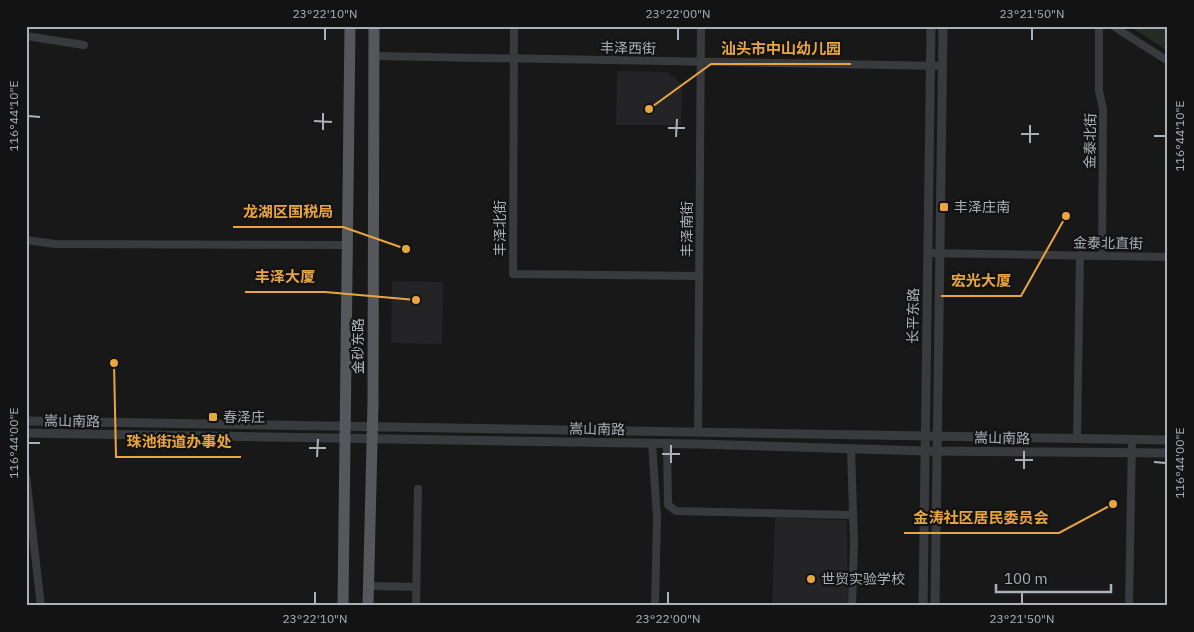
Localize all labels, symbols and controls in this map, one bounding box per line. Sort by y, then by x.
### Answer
text: 23°22'10"N [292,6,358,21]
text: 23°22'00"N [645,6,711,21]
text: 23°21'50"N [999,6,1065,21]
callout: 汕头市中山幼儿园 [711,34,851,64]
street label: 丰泽西街 [600,39,656,57]
text: 汕头市中山幼儿园 [721,39,841,58]
text: 116°44'10"E [6,81,21,151]
text: 116°44'10"E [1172,101,1187,171]
street label: 金泰北街 [1081,113,1099,169]
callout: 龙湖区国税局 [233,197,343,227]
place label: 丰泽庄南 [954,198,1010,216]
street label: 丰泽北街 [491,200,509,256]
street label: 丰泽南街 [678,201,696,257]
marker: 丰泽庄南 [938,201,950,213]
text: 龙湖区国税局 [243,202,333,221]
street label: 金泰北直街 [1073,233,1143,253]
callout: 丰泽大厦 [245,262,325,292]
callout: 宏光大厦 [941,266,1021,296]
text: 丰泽大厦 [255,267,315,286]
text: 宏光大厦 [951,271,1011,290]
street label: 长平东路 [904,288,922,344]
street label: 金砂东路 [349,318,367,374]
text: 116°44'00"E [6,408,21,478]
place label: 春泽庄 [223,408,265,426]
marker: 春泽庄 [207,411,219,423]
street label: 嵩山南路 [44,412,100,430]
street label: 嵩山南路 [569,420,625,438]
callout: 珠池街道办事处 [116,427,241,457]
text: 116°44'00"E [1172,428,1187,498]
street label: 嵩山南路 [974,429,1030,447]
text: 珠池街道办事处 [126,432,232,451]
callout: 金涛社区居民委员会 [904,503,1059,533]
text: 金涛社区居民委员会 [913,508,1049,527]
scale bar [996,562,1112,594]
text: 100 m [1004,569,1048,588]
place label: 世贸实验学校 [821,570,905,588]
marker: 世贸实验学校 [805,573,817,585]
text: 23°22'10"N [282,611,348,626]
text: 23°22'00"N [635,611,701,626]
text: 23°21'50"N [989,611,1055,626]

